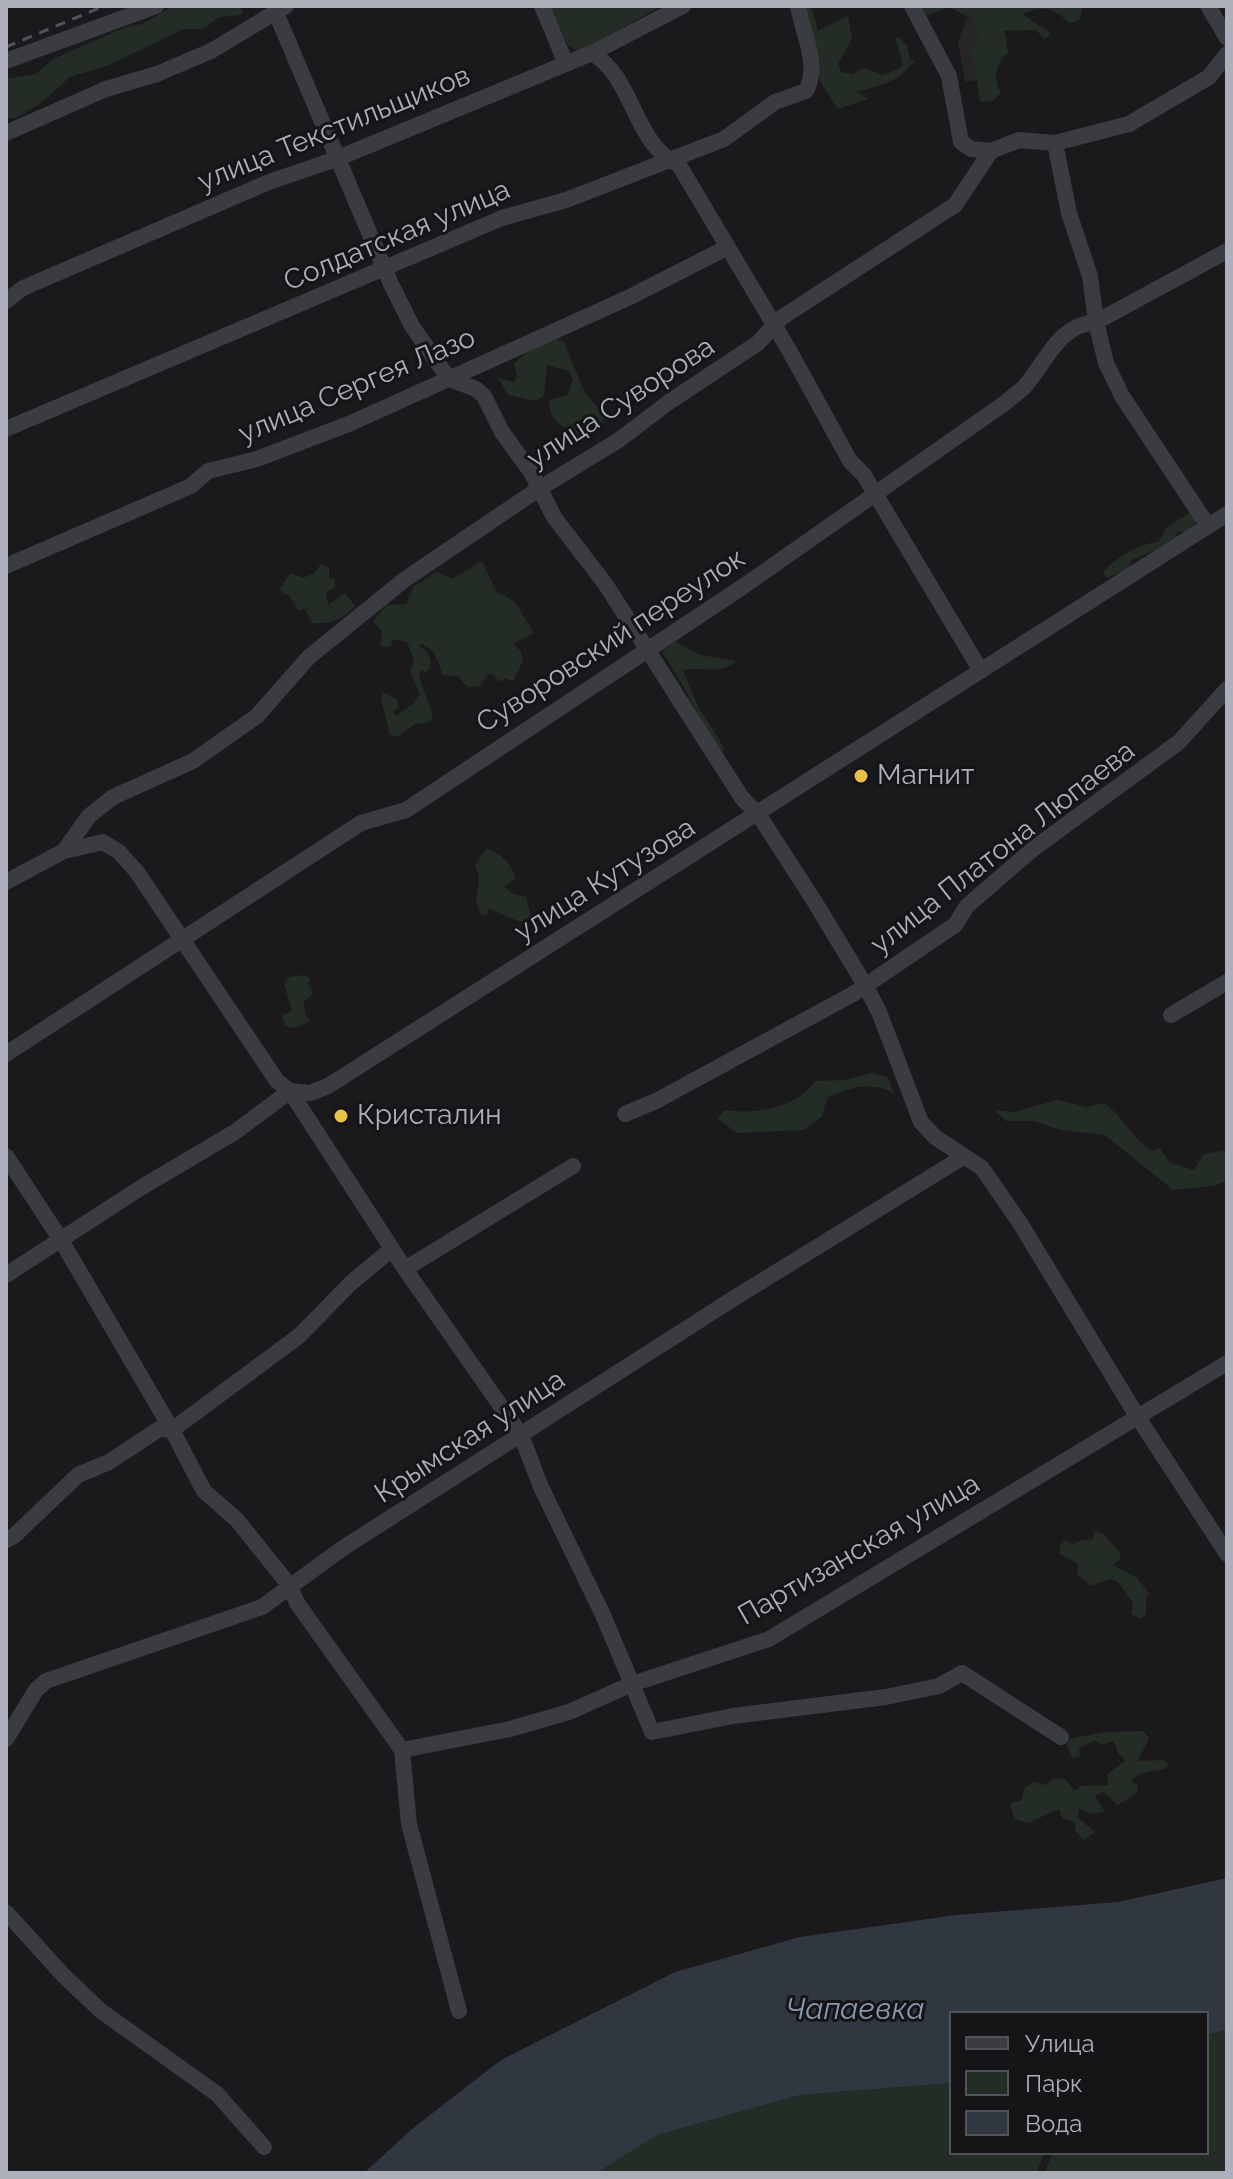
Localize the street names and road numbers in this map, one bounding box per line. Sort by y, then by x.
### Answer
street label: улица Текстильщиков [193,59,475,199]
street label: Солдатская улица [279,173,515,299]
street label: улица Сергея Лазо [234,321,480,451]
street label: улица Суворова [521,330,721,476]
street label: Суворовский переулок [470,542,752,740]
street label: улица Платона Люпаева [864,734,1142,962]
street label: улица Кутузова [508,811,702,949]
street label: Крымская улица [369,1363,571,1511]
street label: Партизанская улица [732,1467,986,1633]

